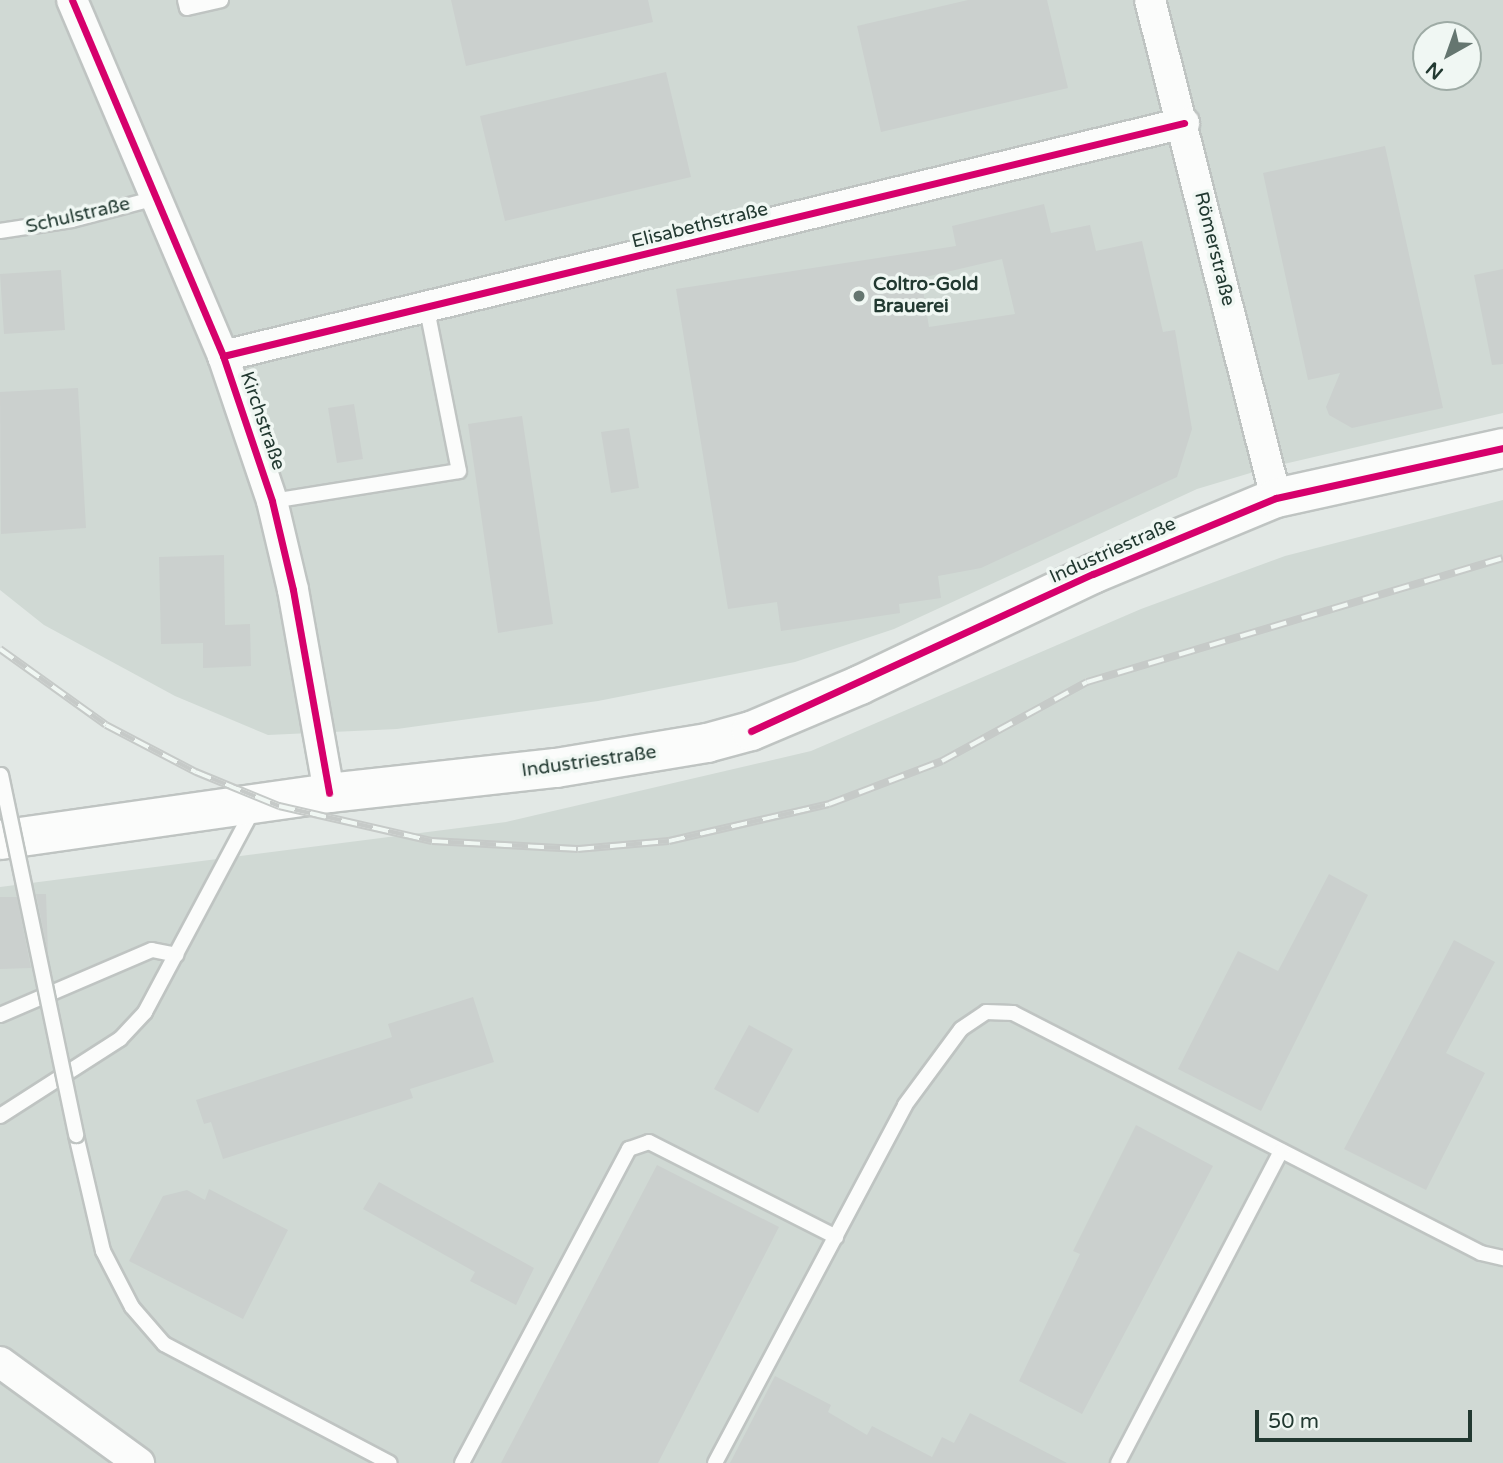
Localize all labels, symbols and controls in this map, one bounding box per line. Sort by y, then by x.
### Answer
north arrow [1412,21,1482,91]
text: N [1422,57,1448,84]
street label: Römerstraße [1189,189,1239,309]
street label: Schulstraße [24,193,132,239]
street label: Elisabethstraße [630,198,770,254]
place label: Coltro-Gold Brauerei [873,274,978,318]
marker: Coltro-Gold Brauerei [851,288,867,304]
street label: Kirchstraße [235,369,289,473]
street label: Industriestraße [1046,513,1180,589]
street label: Industriestraße [520,741,658,783]
scale bar [1258,1396,1475,1440]
text: 50 m [1268,1409,1319,1434]

